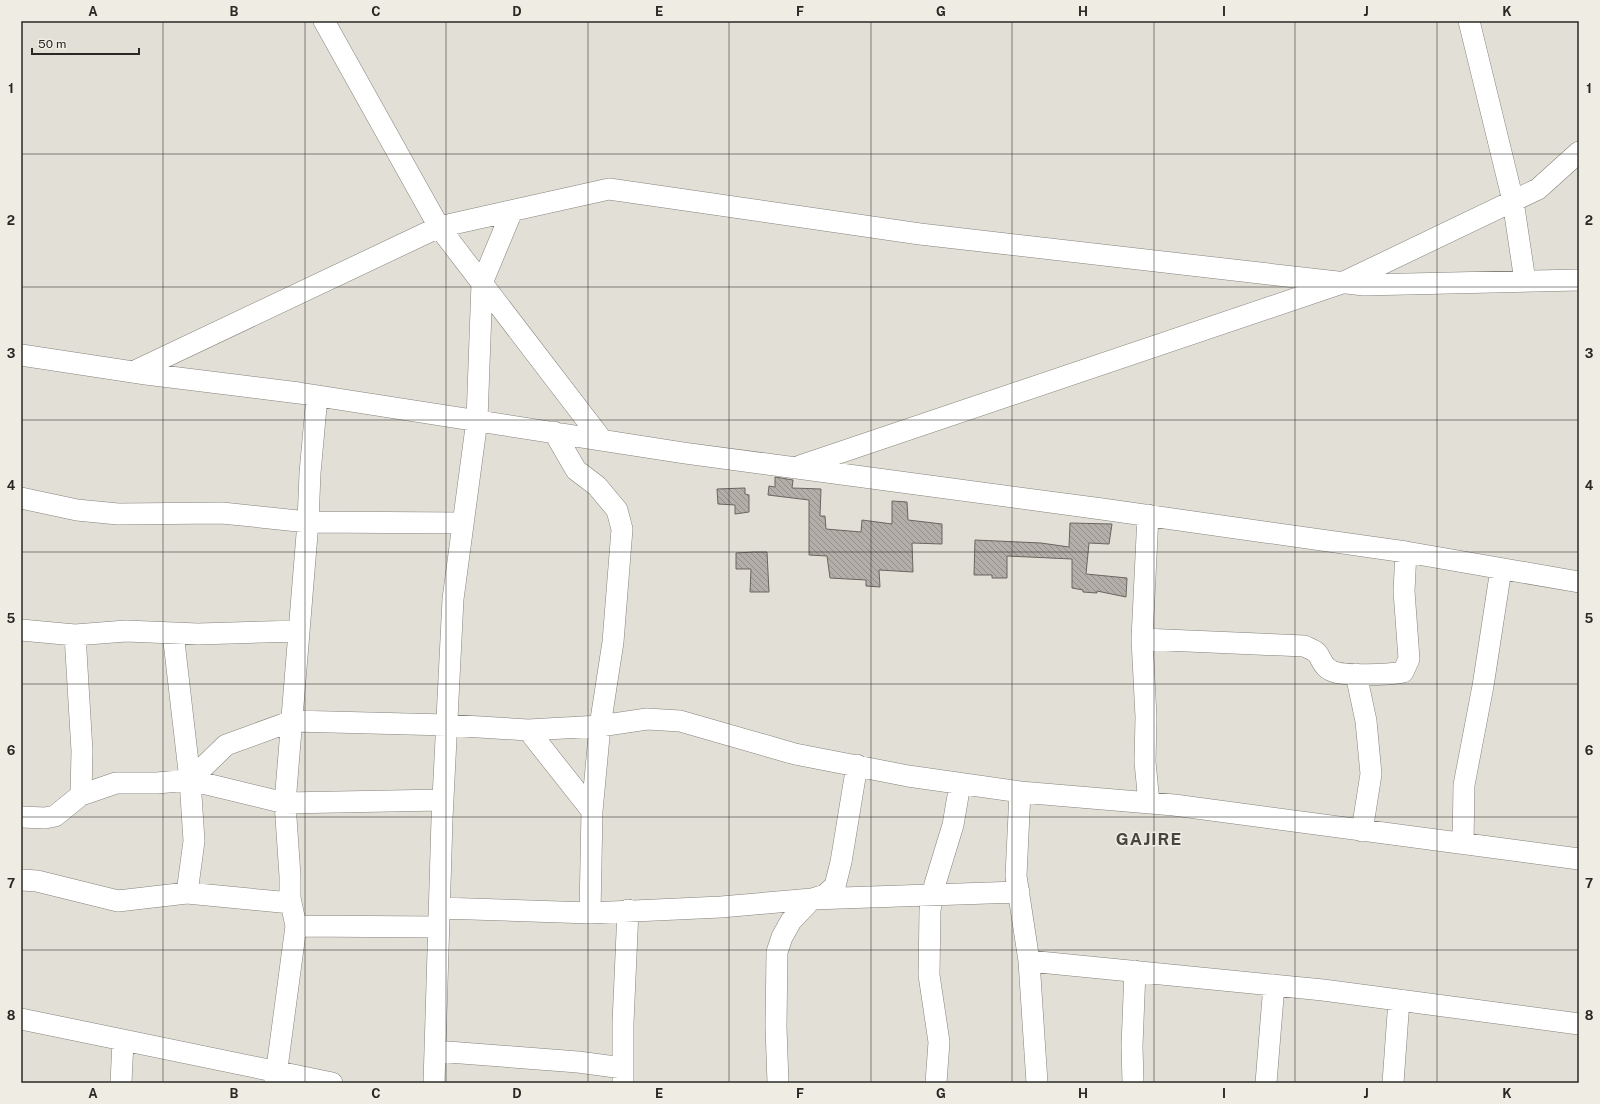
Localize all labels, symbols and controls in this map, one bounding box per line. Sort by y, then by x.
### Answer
text: A [88,4,98,19]
text: B [230,4,239,19]
text: C [371,4,381,19]
text: D [512,4,522,19]
text: E [655,4,663,19]
text: F [796,4,804,19]
text: G [936,4,946,19]
text: H [1078,4,1088,19]
text: I [1222,4,1226,19]
text: J [1363,4,1369,19]
text: K [1502,4,1512,19]
scale bar [32,30,139,56]
text: 50 m [38,37,66,51]
text: 1 [8,81,14,96]
text: 1 [1586,81,1592,96]
text: 2 [7,213,15,228]
text: 2 [1585,213,1593,228]
text: 3 [7,346,16,361]
text: 3 [1585,346,1594,361]
text: 4 [7,478,16,493]
text: 4 [1585,478,1594,493]
text: 5 [7,611,16,626]
text: 5 [1585,611,1594,626]
text: 6 [7,743,16,758]
text: 6 [1585,743,1594,758]
district label: GAJIRE [1116,829,1182,849]
text: 7 [7,876,15,891]
text: 7 [1585,876,1593,891]
text: 8 [7,1008,16,1023]
text: 8 [1585,1008,1594,1023]
text: A [88,1086,98,1101]
text: B [230,1086,239,1101]
text: C [371,1086,381,1101]
text: D [512,1086,522,1101]
text: E [655,1086,663,1101]
text: F [796,1086,804,1101]
text: G [936,1086,946,1101]
text: H [1078,1086,1088,1101]
text: I [1222,1086,1226,1101]
text: J [1363,1086,1369,1101]
text: K [1502,1086,1512,1101]

